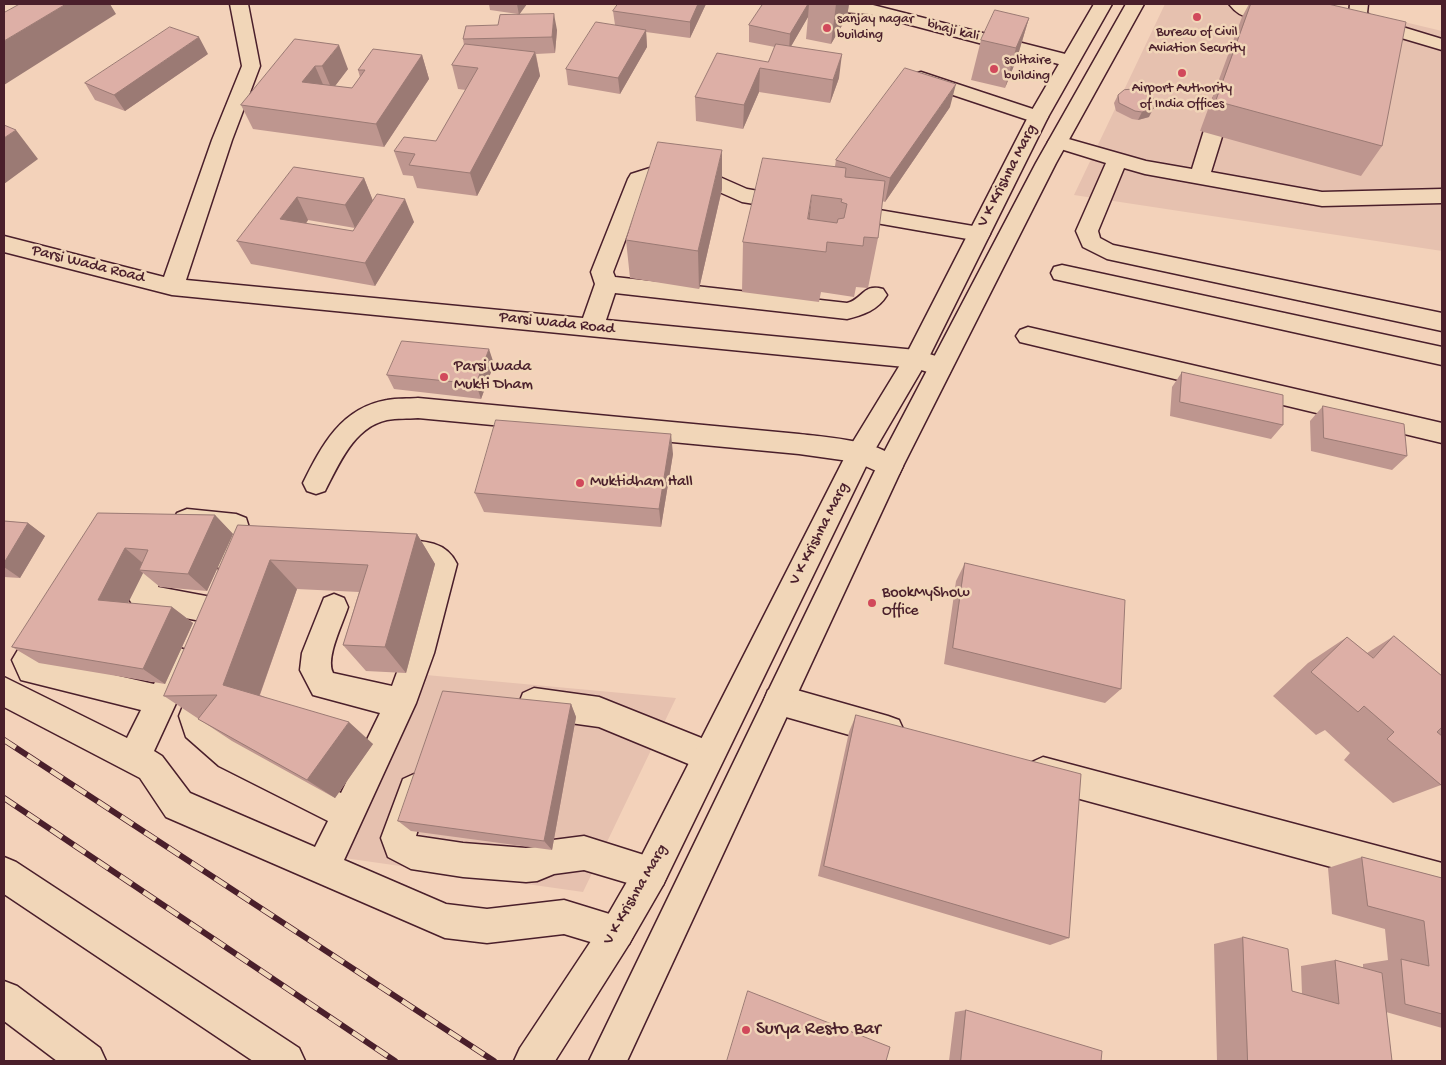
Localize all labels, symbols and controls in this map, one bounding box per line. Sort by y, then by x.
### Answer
marker: Bureau of Civil Aviation Security [1191,11,1203,23]
place label: sanjay nagar building [837,12,914,44]
street label: bhaji kali [925,16,981,46]
marker: sanjay nagar building [821,22,833,34]
place label: Bureau of Civil Aviation Security [1149,25,1245,58]
place label: solitaire building [1004,53,1051,85]
marker: solitaire building [988,63,1000,75]
marker: Airport Authority of India Offices [1176,67,1188,79]
place label: Airport Authority of India Offices [1132,81,1232,114]
street label: V K Krishna Marg [974,121,1042,231]
street label: Parsi Wada Road [29,242,147,288]
street label: Parsi Wada Road [498,308,616,340]
place label: Parsi Wada Mukti Dham [454,358,533,396]
marker: Parsi Wada Mukti Dham [438,371,450,383]
place label: Muktidham Hall [590,473,693,493]
marker: Muktidham Hall [574,477,586,489]
street label: V K Krishna Marg [786,479,854,589]
place label: BookMyShow Office [882,584,970,622]
marker: BookMyShow Office [866,597,878,609]
street label: V K Krishna Marg [600,841,672,949]
place label: Surya Resto Bar [756,1019,881,1041]
marker: Surya Resto Bar [740,1024,752,1036]

